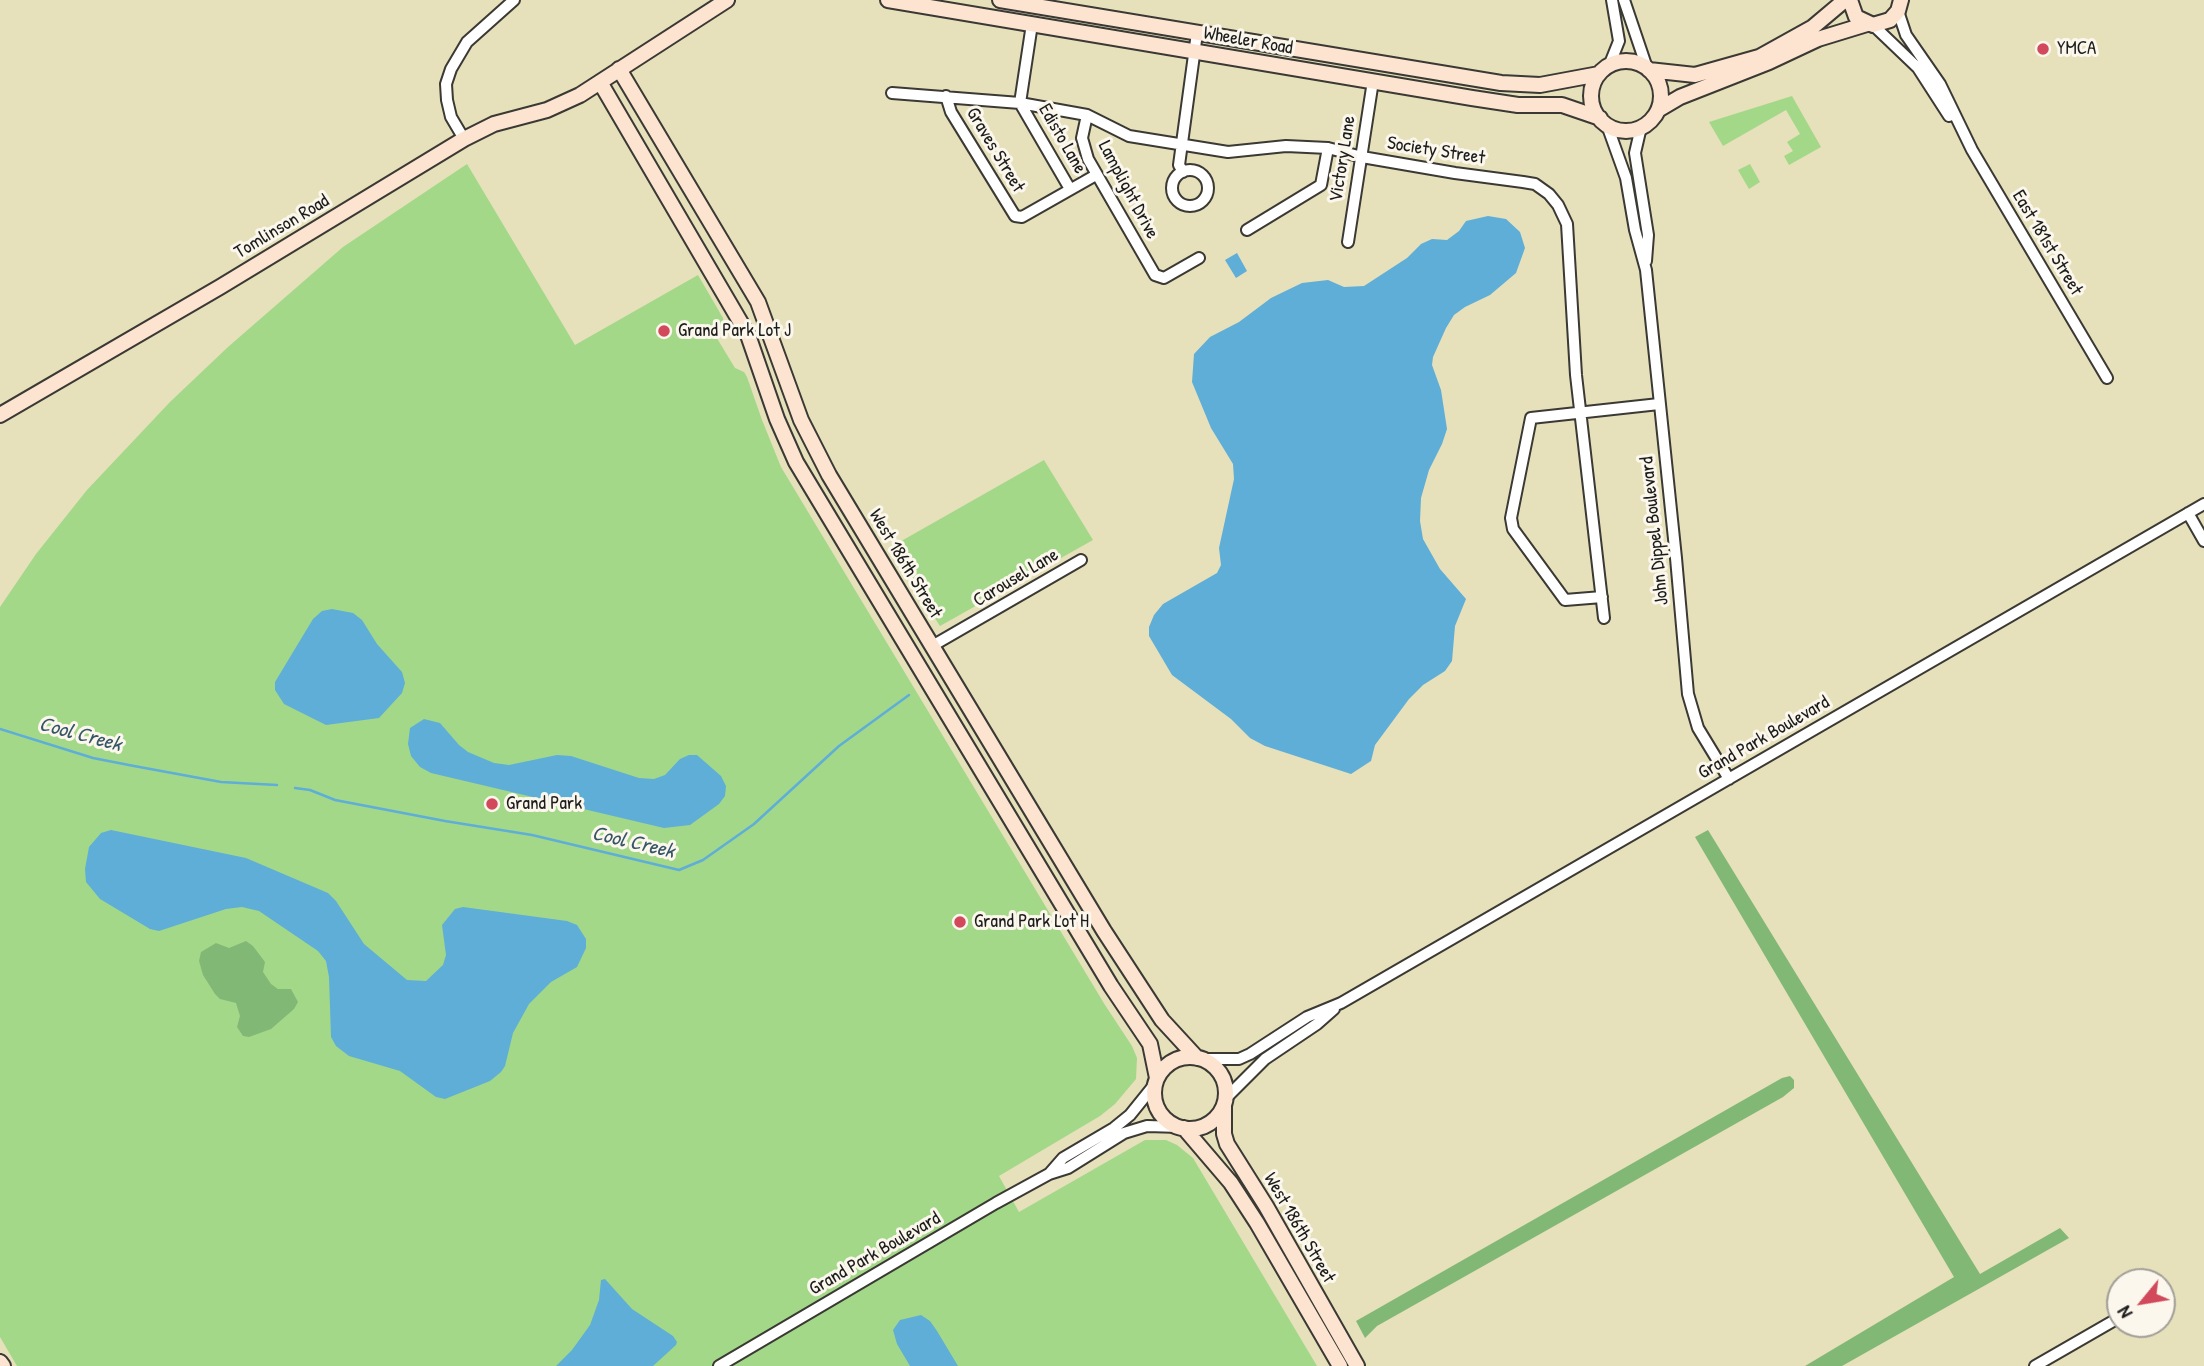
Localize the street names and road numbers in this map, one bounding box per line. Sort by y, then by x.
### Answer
street label: Wheeler Road [1202,22,1294,60]
street label: Edisto Lane [1033,100,1091,178]
street label: Graves Street [961,103,1029,197]
street label: Victory Lane [1325,114,1361,204]
street label: Society Street [1385,132,1487,170]
street label: Lamplight Drive [1093,137,1163,243]
street label: East 181st Street [2007,186,2087,300]
street label: Tomlinson Road [231,190,333,264]
street label: John Dippel Boulevard [1636,456,1674,606]
street label: West 186th Street [863,505,947,623]
street label: Carousel Lane [969,544,1063,612]
street label: Grand Park Boulevard [1694,691,1834,785]
street label: West 186th Street [1258,1169,1340,1287]
street label: Grand Park Boulevard [805,1207,945,1301]

